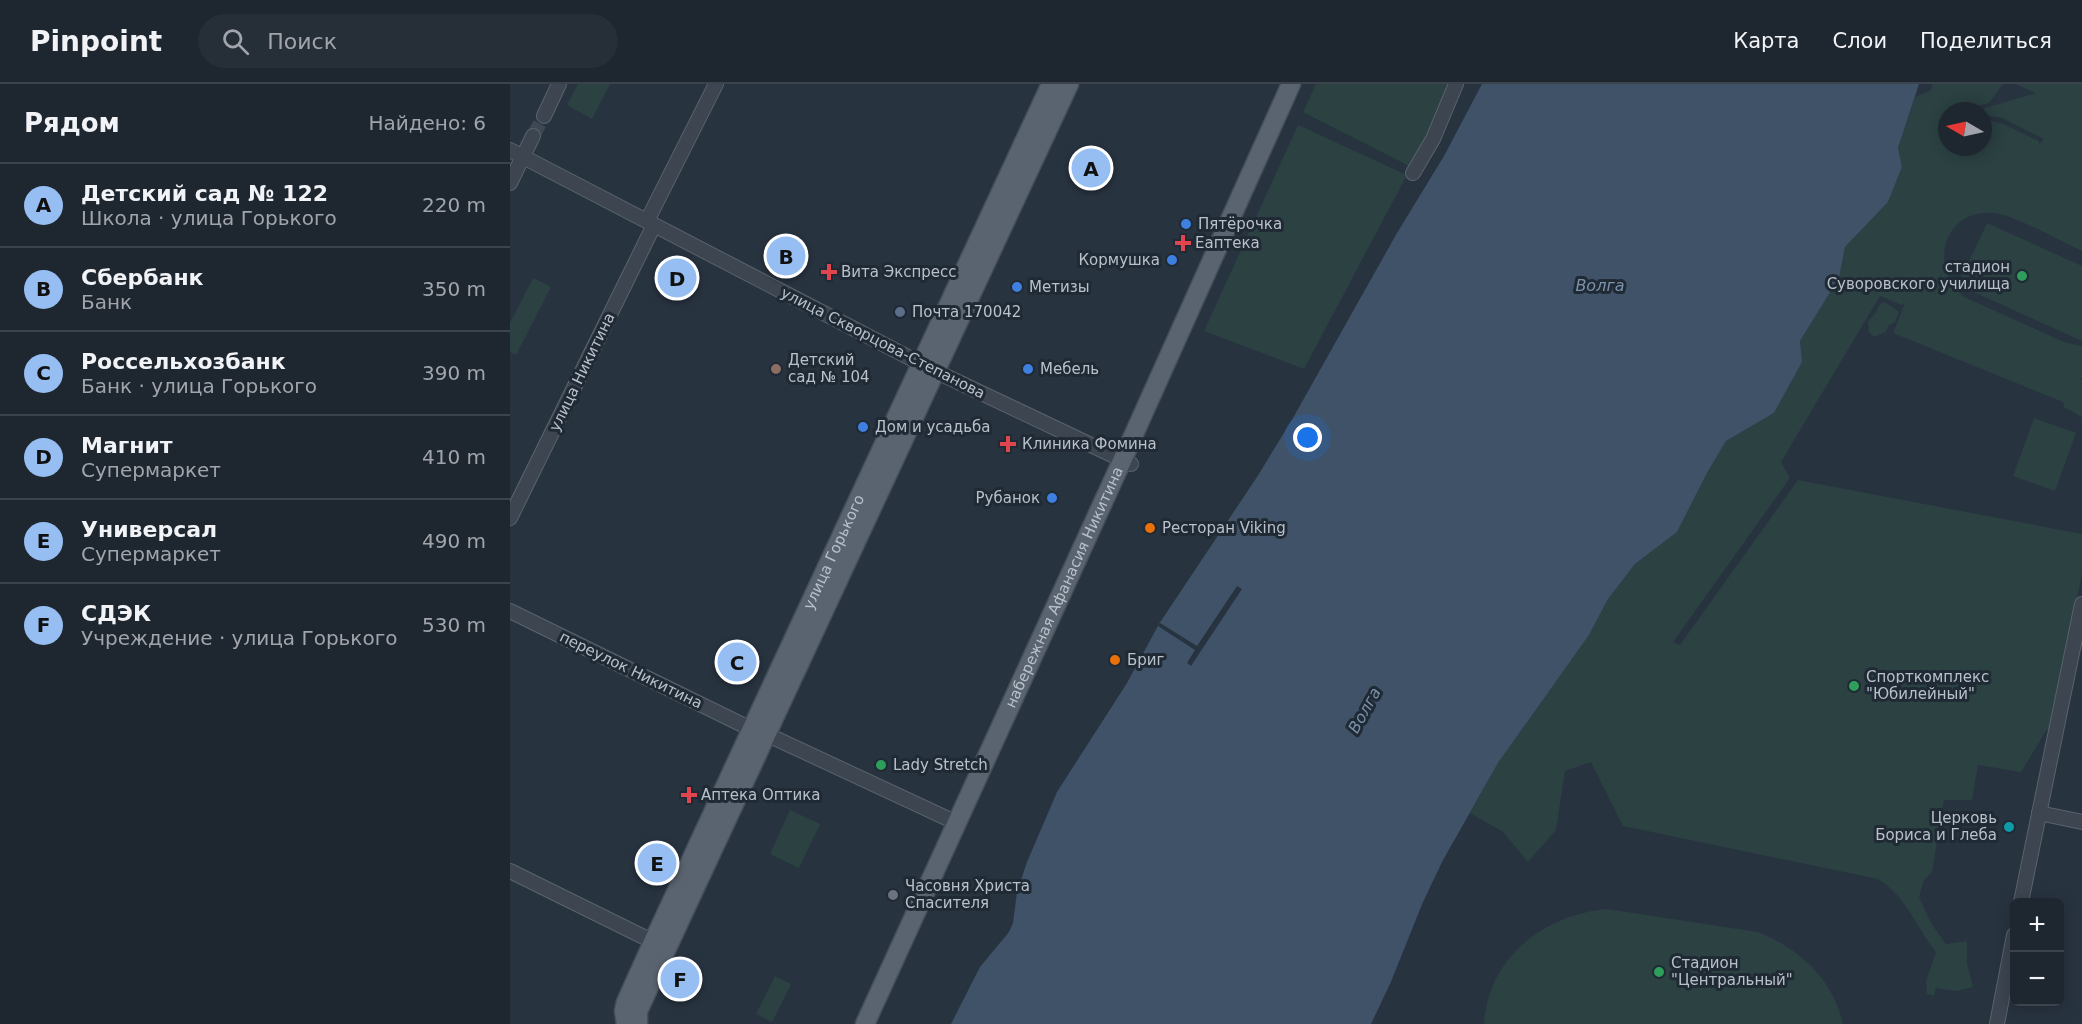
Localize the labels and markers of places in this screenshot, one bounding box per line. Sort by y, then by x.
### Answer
pin: A [1072,146,1110,190]
place label: Пятёрочка [1198,215,1282,233]
marker: Пятёрочка [1179,217,1193,231]
pin: B [766,234,806,279]
place label: Еаптека [1195,234,1260,252]
marker: Еаптека [1176,236,1190,250]
place label: Кормушка [1078,251,1160,269]
marker: Кормушка [1165,253,1179,267]
pin: D [658,256,696,300]
place label: стадион Суворовского училища [1827,258,2010,293]
place label: Вита Экспресс [841,263,957,281]
marker: Вита Экспресс [822,265,836,279]
marker: стадион Суворовского училища [2015,269,2029,283]
place label: Метизы [1029,278,1089,296]
marker: Метизы [1010,280,1024,294]
place label: Почта 170042 [912,303,1021,321]
marker: Почта 170042 [893,305,907,319]
place label: Детский сад № 104 [788,351,870,386]
place label: Мебель [1040,360,1099,378]
marker: Детский сад № 104 [769,362,783,376]
marker: Мебель [1021,362,1035,376]
place label: Дом и усадьба [875,418,990,436]
marker: Дом и усадьба [856,420,870,434]
marker: Клиника Фомина [999,435,1017,453]
place label: Клиника Фомина [1022,435,1157,453]
place label: Рубанок [976,489,1040,507]
marker: Рубанок [1045,491,1059,505]
place label: Ресторан Viking [1162,519,1286,537]
marker: Ресторан Viking [1143,521,1157,535]
pin: C [718,640,756,684]
place label: Бриг [1127,651,1165,669]
marker: Бриг [1108,653,1122,667]
place label: Спорткомплекс "Юбилейный" [1866,668,1989,703]
marker: Спорткомплекс "Юбилейный" [1847,679,1861,693]
place label: Lady Stretch [893,756,988,774]
marker: Lady Stretch [874,758,888,772]
place label: Аптека Оптика [701,786,820,804]
marker: Аптека Оптика [682,788,696,802]
place label: Церковь Бориса и Глеба [1875,809,1997,844]
marker: Церковь Бориса и Глеба [2002,820,2016,834]
pin: E [638,840,676,886]
place label: Часовня Христа Спасителя [905,877,1030,912]
marker: Часовня Христа Спасителя [886,888,900,902]
place label: Стадион "Центральный" [1671,954,1793,989]
pin: F [660,956,700,1002]
marker: Стадион "Центральный" [1652,965,1666,979]

